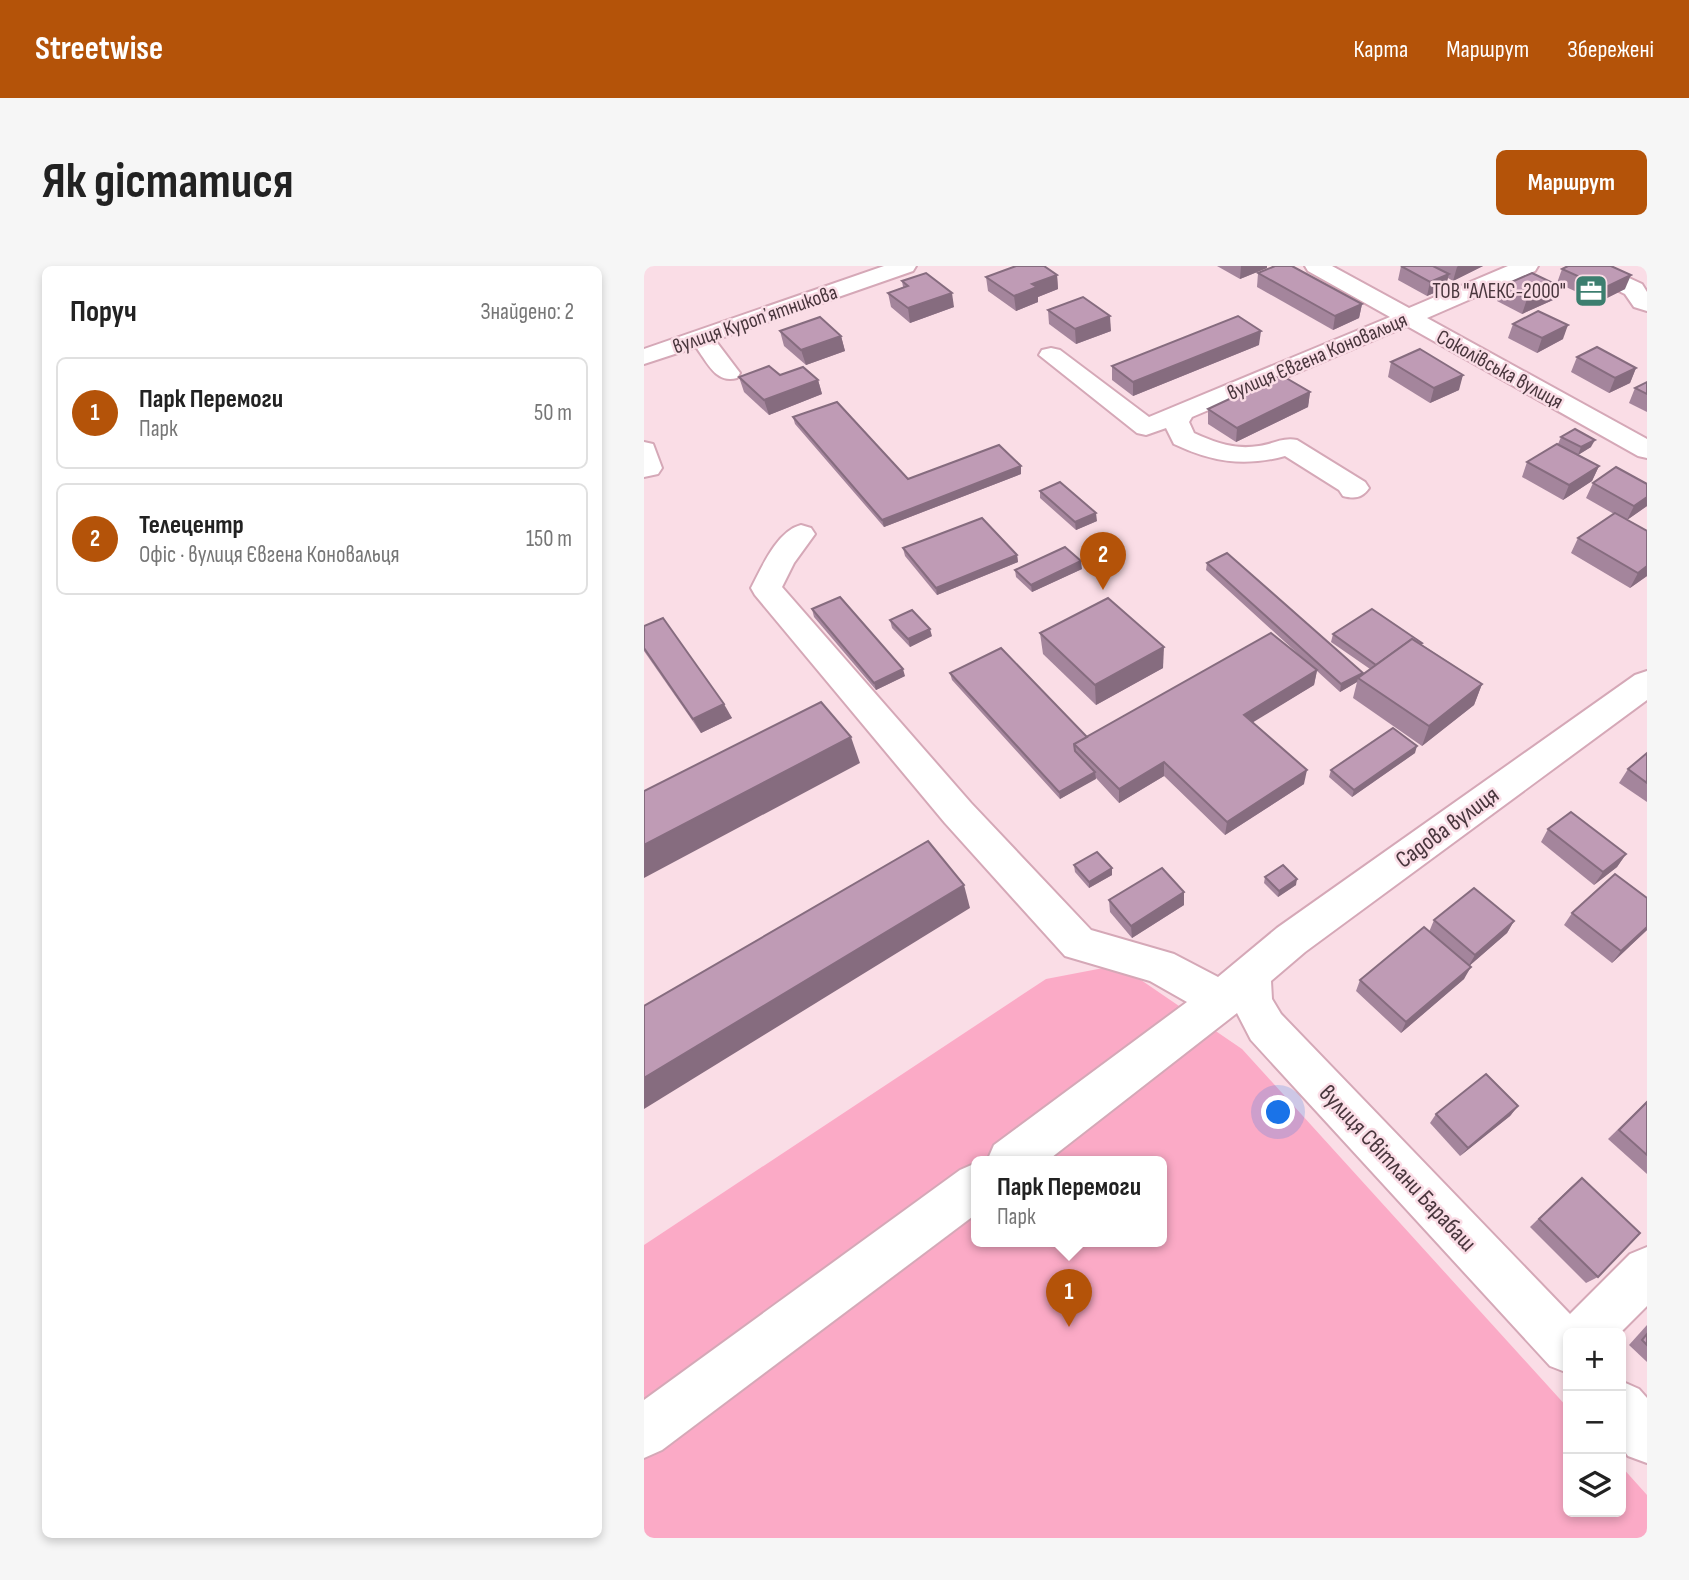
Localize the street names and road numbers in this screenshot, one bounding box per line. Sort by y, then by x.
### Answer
street label: вулиця Куропʼятникова [670,280,841,359]
street label: вулиця Євгена Коновальця [1224,307,1411,406]
street label: Соколівська вулиця [1432,324,1568,415]
street label: Садова вулиця [1390,780,1505,875]
street label: вулиця Світлани Барабаш [1313,1079,1482,1258]

